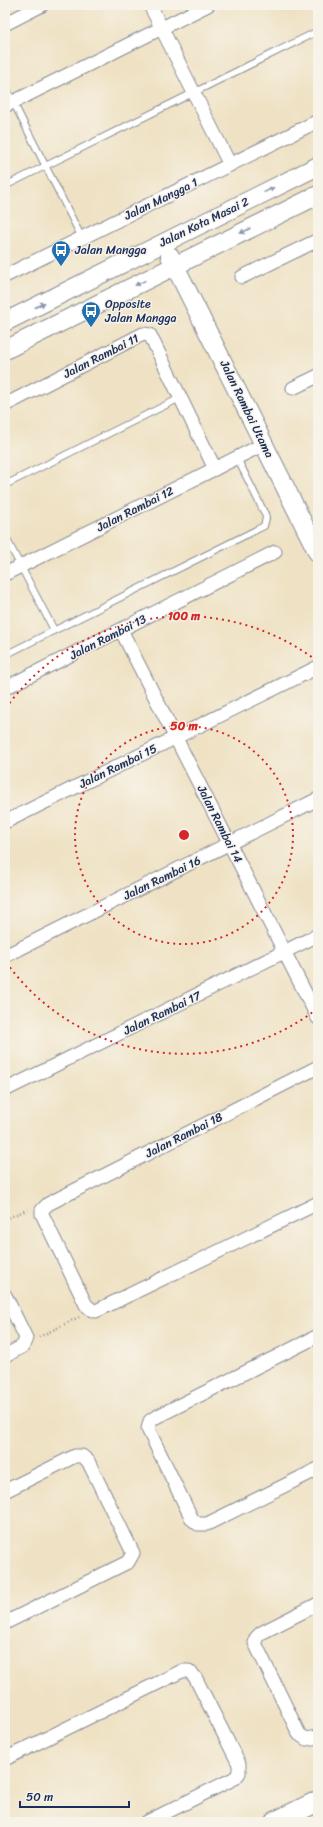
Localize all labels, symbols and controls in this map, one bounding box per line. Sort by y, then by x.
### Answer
street label: Jalan Mangga 1 [119,172,202,227]
one-way arrow [263,187,275,193]
street label: Jalan Kota Masai 2 [154,191,253,254]
one-way arrow [240,228,251,234]
bus stop icon: Jalan Mangga [50,239,72,267]
place label: Jalan Mangga [74,239,147,261]
one-way arrow [134,280,146,286]
place label: Opposite Jalan Mangga [104,293,177,329]
bus stop icon: Opposite Jalan Mangga [80,300,102,328]
one-way arrow [34,301,46,308]
street label: Jalan Rambai 11 [58,327,143,385]
street label: Jalan Rambai Utama [213,355,280,462]
street label: Jalan Rambai 12 [92,480,178,538]
text: 100 m [168,605,201,627]
street label: Jalan Rambai 13 [65,608,151,666]
text: 50 m [170,715,198,737]
street label: Jalan Rambai 15 [74,738,161,795]
street label: Jalan Rambai 14 [190,780,249,867]
centre of rings [177,828,191,842]
street label: Jalan Rambai 16 [118,850,205,907]
street label: Jalan Rambai 17 [118,984,206,1042]
street label: Jalan Rambai 18 [140,1106,227,1164]
scale bar [20,1783,129,1809]
text: 50 m [26,1786,53,1808]

